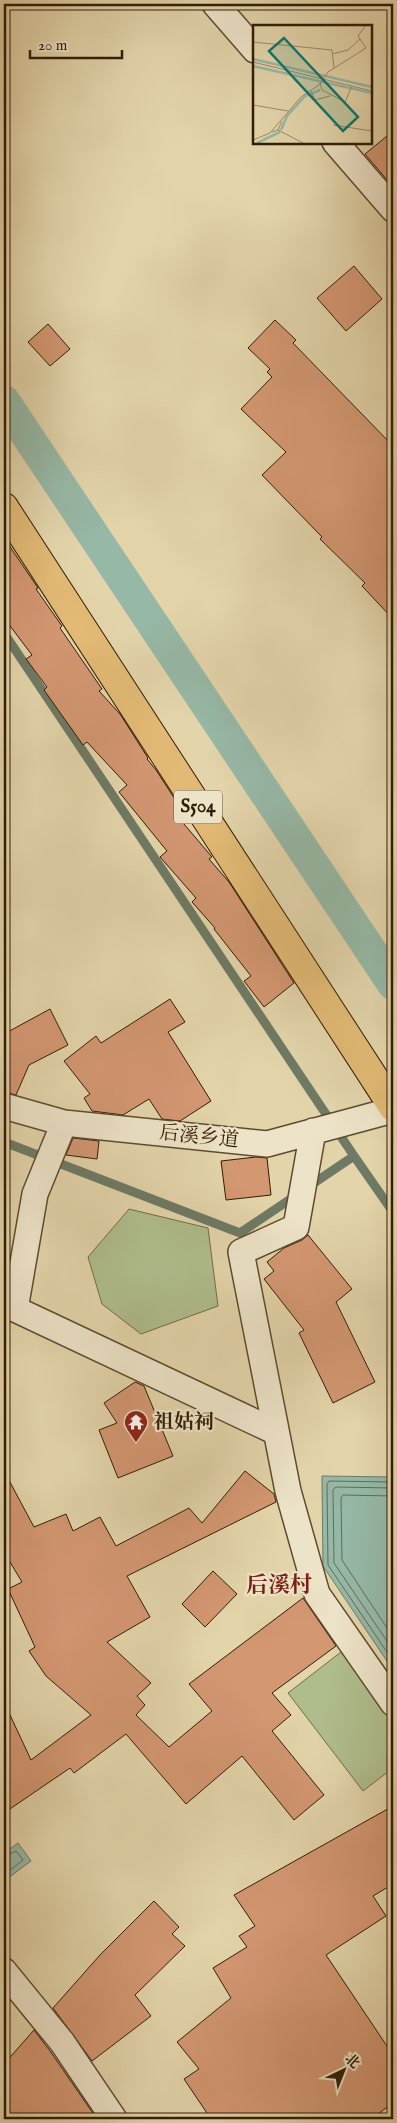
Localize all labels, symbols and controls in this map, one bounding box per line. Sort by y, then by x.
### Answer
inset map [253,25,372,144]
scale bar [30,28,122,60]
text: 20 m [38,36,68,55]
road number: S504 [174,790,222,824]
street label: 后溪乡道 [158,1120,240,1154]
temple icon: 祖姑祠 [123,1409,149,1443]
place label: 祖姑祠 [154,1410,214,1435]
district label: 后溪村 [246,1572,312,1600]
north arrow [320,2046,370,2096]
text: 北 [341,2050,363,2073]

